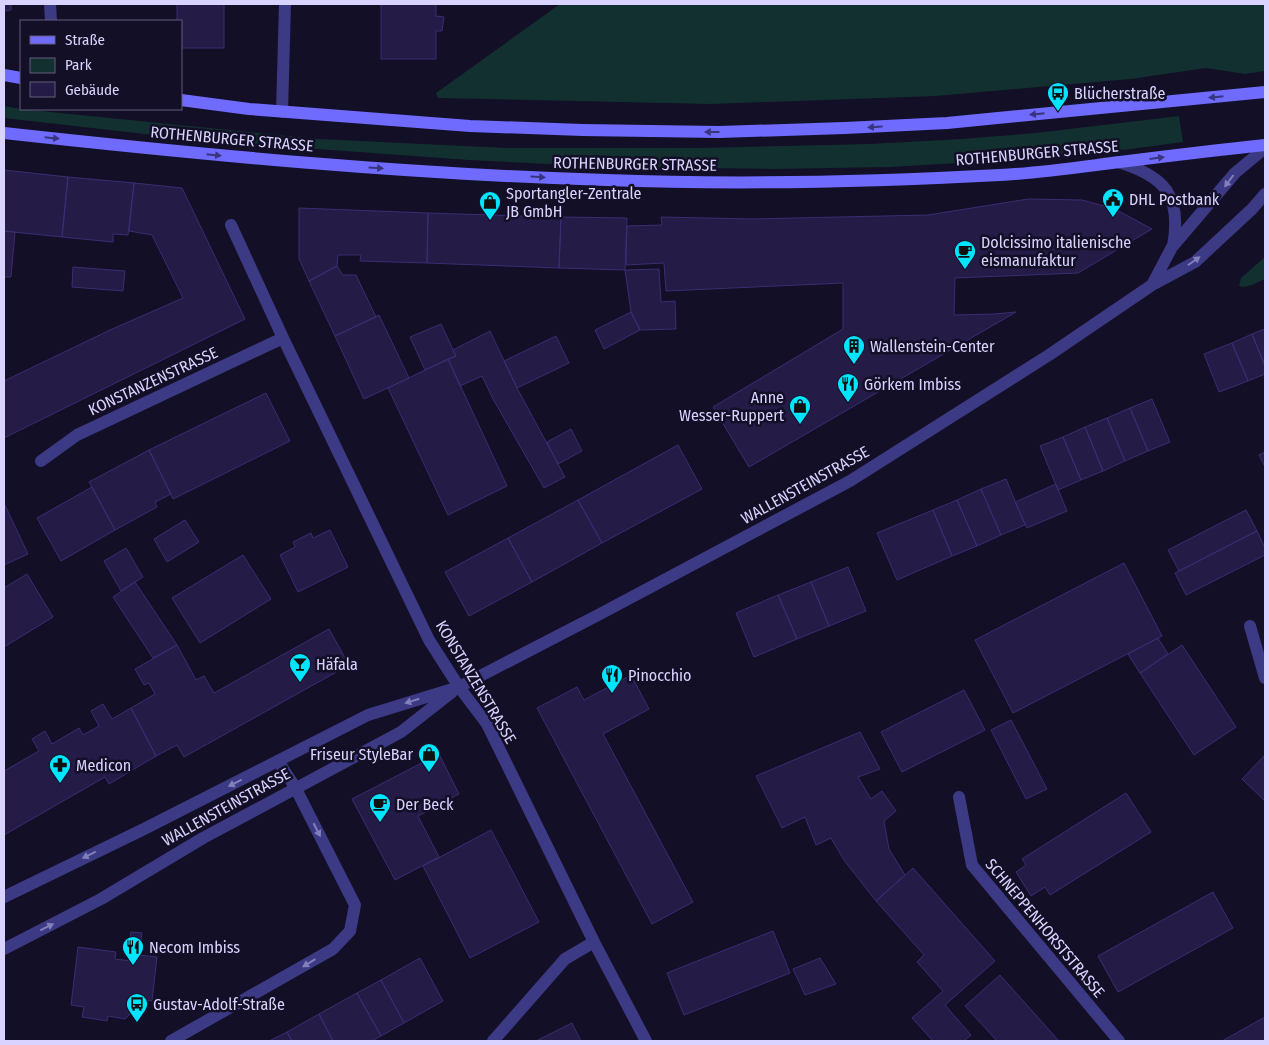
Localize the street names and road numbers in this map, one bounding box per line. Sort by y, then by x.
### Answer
street label: ROTHENBURGER STRASSE [150,122,314,156]
street label: ROTHENBURGER STRASSE [955,136,1119,170]
street label: ROTHENBURGER STRASSE [553,153,717,175]
street label: KONSTANZENSTRASSE [85,343,221,419]
street label: WALLENSTEINSTRASSE [738,442,872,528]
street label: KONSTANZENSTRASSE [432,617,520,747]
street label: WALLENSTEINSTRASSE [159,764,293,850]
street label: SCHNEPPENHORSTSTRASSE [981,855,1109,1001]

